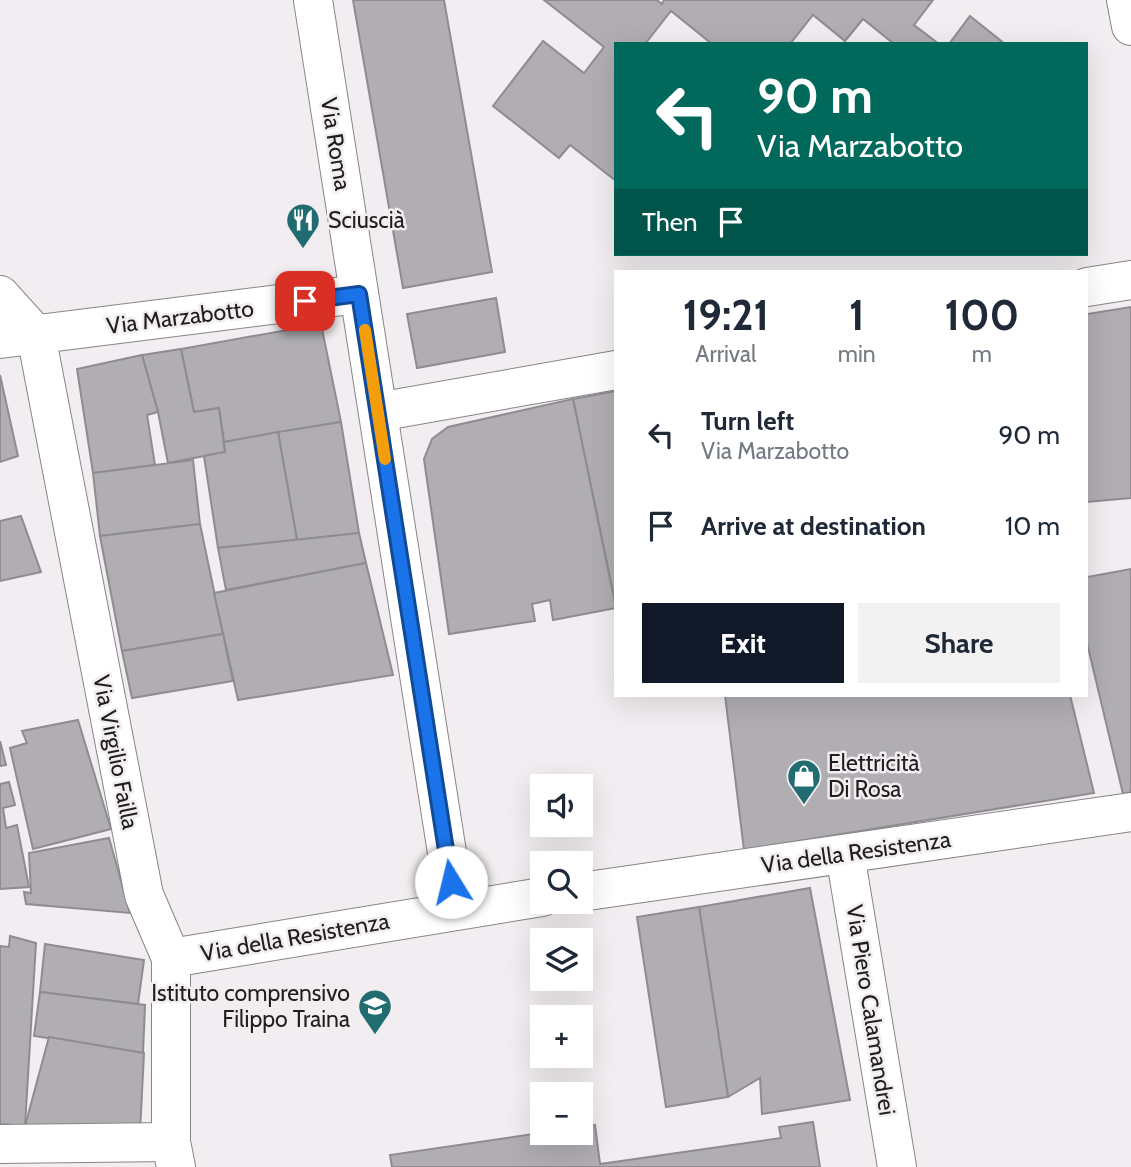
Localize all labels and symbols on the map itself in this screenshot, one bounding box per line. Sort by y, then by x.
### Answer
street label: Via Roma [315,96,357,192]
restaurant icon: Sciuscià [284,201,322,250]
place label: Sciuscià [328,206,405,234]
pin [275,271,335,331]
street label: Via Marzabotto [105,294,255,340]
street label: Via Virgilio Failla [87,672,145,832]
place label: Elettricità Di Rosa [828,749,920,803]
shop icon: Elettricità Di Rosa [785,757,823,806]
street label: Via della Resistenza [759,825,953,879]
position arrow [414,845,488,919]
street label: Via Piero Calamandrei [841,903,901,1117]
street label: Via della Resistenza [198,907,392,967]
place label: Istituto comprensivo Filippo Traina [151,979,350,1033]
school or university icon: Istituto comprensivo Filippo Traina [356,987,394,1036]

